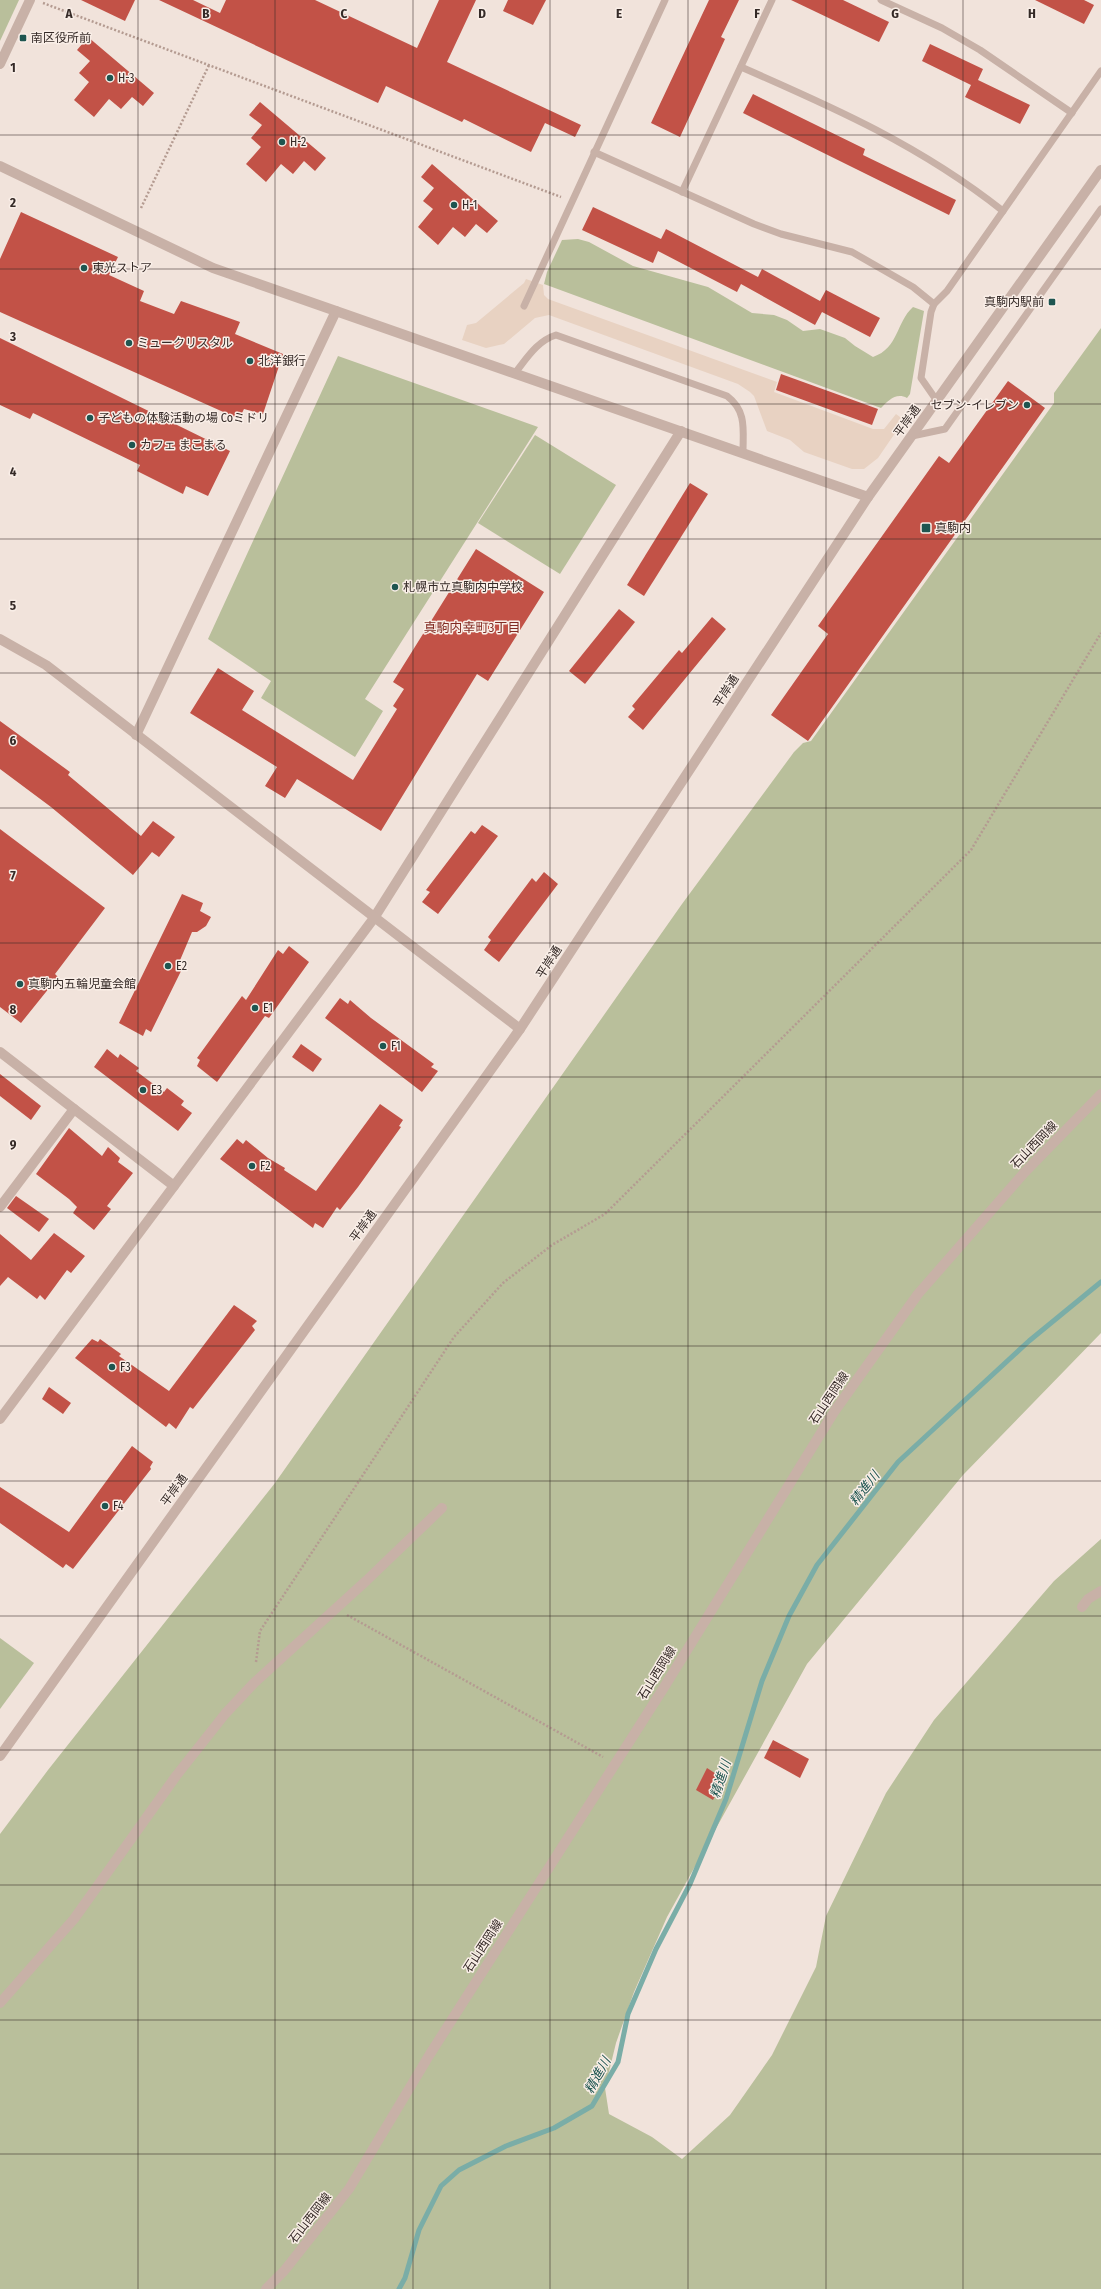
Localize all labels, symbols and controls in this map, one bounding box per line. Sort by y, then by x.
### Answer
text: A [64,6,73,21]
text: B [202,6,210,21]
text: C [341,6,348,21]
text: D [478,6,486,21]
text: E [616,6,622,21]
text: F [754,6,760,21]
text: G [891,6,899,21]
text: H [1028,6,1036,21]
place label: 南区役所前 [31,31,91,45]
marker: 南区役所前 [18,33,28,43]
text: 1 [10,60,16,75]
place label: H-3 [118,71,134,85]
marker: H-3 [105,73,115,83]
place label: H-2 [290,135,306,149]
marker: H-2 [277,137,287,147]
text: 2 [9,195,16,210]
place label: H-1 [462,198,478,212]
marker: H-1 [449,200,459,210]
place label: 東光ストア [92,261,152,275]
marker: 東光ストア [79,263,89,273]
place label: 真駒内駅前 [984,295,1044,309]
marker: 真駒内駅前 [1047,297,1057,307]
text: 3 [9,329,16,344]
place label: ミュークリスタル [137,336,233,350]
marker: ミュークリスタル [124,338,134,348]
place label: 北洋銀行 [258,354,306,368]
marker: 北洋銀行 [245,356,255,366]
place label: セブン-イレブン [931,398,1019,412]
marker: セブン-イレブン [1022,400,1032,410]
street label: 平岸通 [891,402,923,440]
place label: 子どもの体験活動の場 Coミドリ [98,411,269,425]
marker: 子どもの体験活動の場 Coミドリ [85,413,95,423]
place label: カフェ まこまる [140,438,227,452]
marker: カフェ まこまる [127,440,137,450]
text: 4 [10,464,17,479]
place label: 真駒内 [935,521,971,535]
marker: 真駒内 [920,522,932,534]
place label: 札幌市立真駒内中学校 [403,580,523,594]
marker: 札幌市立真駒内中学校 [390,582,400,592]
text: 5 [10,598,16,613]
district label: 真駒内幸町3丁目 [424,620,520,635]
street label: 平岸通 [710,672,742,710]
text: 6 [10,733,17,748]
text: 7 [10,868,16,883]
street label: 平岸通 [533,943,565,981]
place label: E2 [176,959,187,973]
marker: E2 [163,961,173,971]
place label: 真駒内五輪児童会館 [28,977,136,991]
marker: 真駒内五輪児童会館 [15,979,25,989]
place label: E1 [263,1001,273,1015]
text: 8 [10,1002,17,1017]
marker: E1 [250,1003,260,1013]
place label: F1 [391,1039,401,1053]
marker: F1 [378,1041,388,1051]
place label: E3 [151,1083,162,1097]
marker: E3 [138,1085,148,1095]
street label: 石山西岡線 [1008,1119,1060,1171]
text: 9 [10,1137,17,1152]
place label: F2 [260,1159,270,1173]
marker: F2 [247,1161,257,1171]
street label: 平岸通 [347,1207,379,1245]
place label: F3 [120,1360,131,1374]
marker: F3 [107,1362,117,1372]
street label: 石山西岡線 [806,1369,852,1427]
water label: 精進川 [846,1467,884,1508]
street label: 平岸通 [158,1471,190,1509]
place label: F4 [113,1499,124,1513]
marker: F4 [100,1501,110,1511]
street label: 石山西岡線 [635,1644,679,1702]
water label: 精進川 [707,1756,734,1800]
street label: 石山西岡線 [461,1917,505,1975]
water label: 精進川 [581,2053,614,2096]
street label: 石山西岡線 [286,2190,334,2246]

